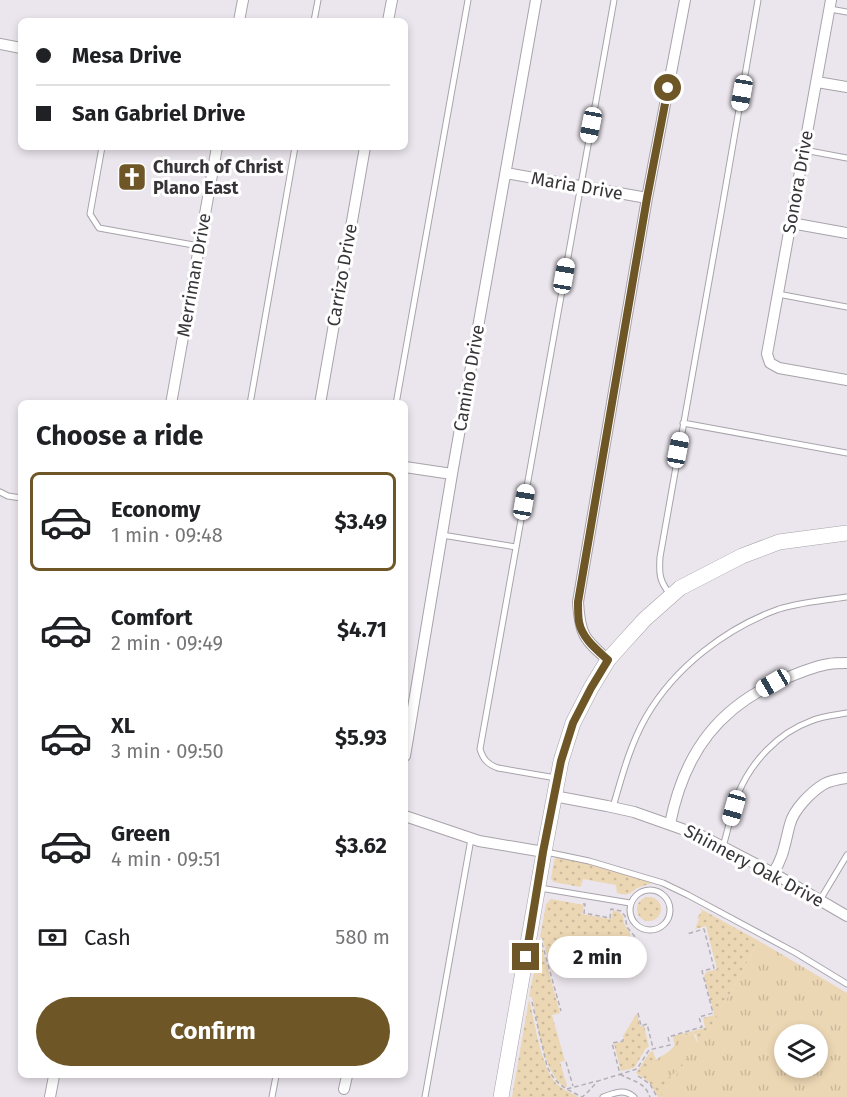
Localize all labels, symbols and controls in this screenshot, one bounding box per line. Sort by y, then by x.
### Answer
text: Mesa Drive [72,42,182,69]
route start [654,74,681,101]
car [730,74,754,112]
text: San Gabriel Drive [72,100,245,127]
car [579,106,603,144]
street label: Sonora Drive [778,129,818,235]
place label: Church of Christ Plano East [153,156,285,199]
church icon: Church of Christ Plano East [116,161,148,193]
street label: Maria Drive [529,167,625,205]
street label: Merriman Drive [172,211,216,339]
street label: Carrizo Drive [322,222,362,328]
car [552,257,576,295]
street label: Camino Drive [449,323,489,433]
text: Choose a ride [36,420,203,452]
car [666,431,690,469]
car [512,483,536,521]
icon: car [39,495,93,549]
text: Economy [111,496,200,523]
text: $3.49 [334,508,387,535]
text: 1 min · 09:48 [111,523,223,547]
icon: car [39,603,93,657]
text: Comfort [111,604,192,631]
text: $4.71 [337,616,387,643]
text: 2 min · 09:49 [111,631,223,655]
car [753,666,793,700]
icon: car [39,711,93,765]
text: XL [111,712,135,739]
text: $5.93 [335,724,387,751]
text: 3 min · 09:50 [111,739,224,763]
car [720,788,748,828]
icon: car [39,819,93,873]
text: Green [111,820,170,847]
street label: Shinnery Oak Drive [680,820,828,912]
text: $3.62 [335,832,387,859]
text: 4 min · 09:51 [111,847,221,871]
icon: cash [36,921,69,954]
text: Cash [84,924,131,951]
text: 580 m [335,925,390,949]
callout: 2 min [547,936,646,978]
route end [512,943,539,970]
text: 2 min [573,945,622,969]
button: Confirm [36,997,390,1066]
map controls [774,1024,828,1078]
button: layers [774,1024,828,1078]

